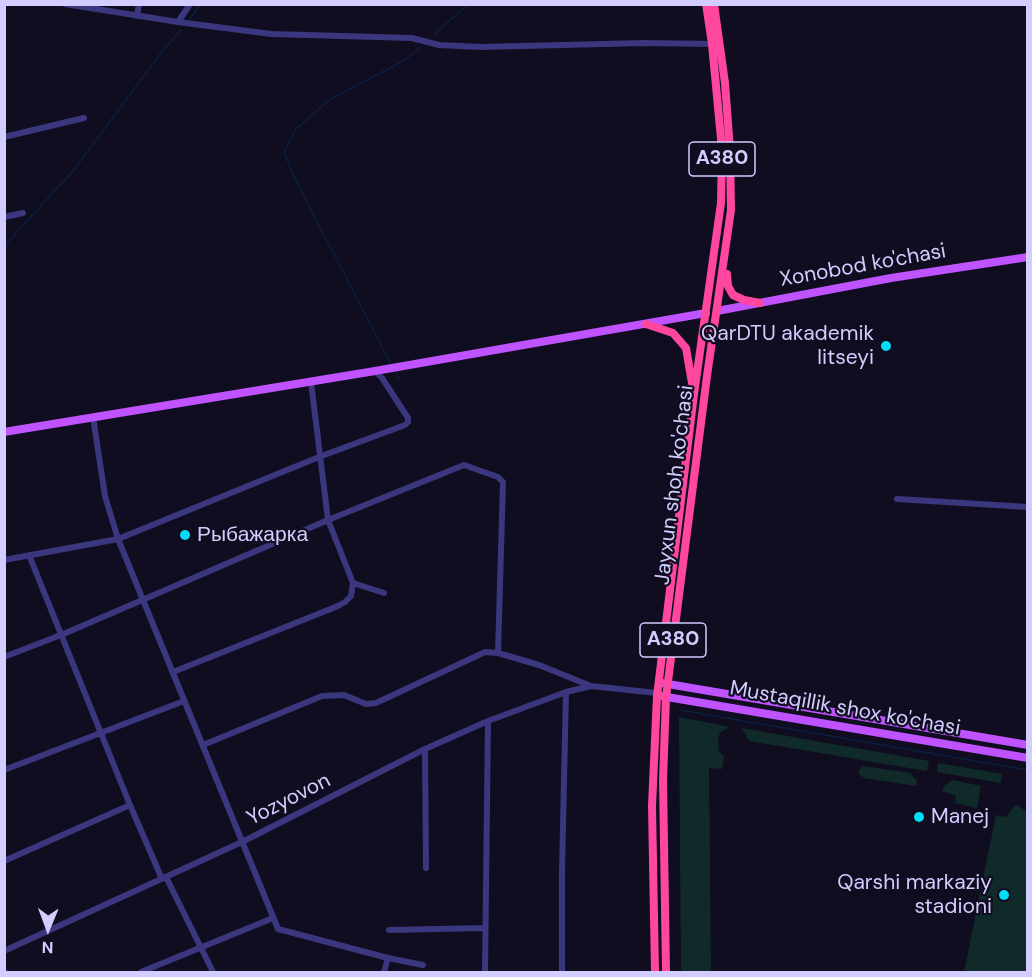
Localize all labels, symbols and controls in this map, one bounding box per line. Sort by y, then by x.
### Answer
road number: A380 [689,142,755,176]
street label: Xonobod ko'chasi [778,239,948,293]
place label: QarDTU akademik litseyi [701,321,874,371]
marker: QarDTU akademik litseyi [879,339,893,353]
street label: Jayxun shoh ko'chasi [650,384,700,586]
place label: Рыбажарка [197,522,308,548]
marker: Рыбажарка [178,528,192,542]
road number: A380 [640,623,706,657]
street label: Mustaqillik shox ko'chasi [728,676,962,742]
street label: Yozyovon [243,768,335,832]
place label: Manej [931,804,989,830]
marker: Manej [912,810,926,824]
place label: Qarshi markaziy stadioni [837,870,992,920]
marker: Qarshi markaziy stadioni [997,888,1011,902]
north arrow [18,899,78,959]
text: N [42,937,54,958]

